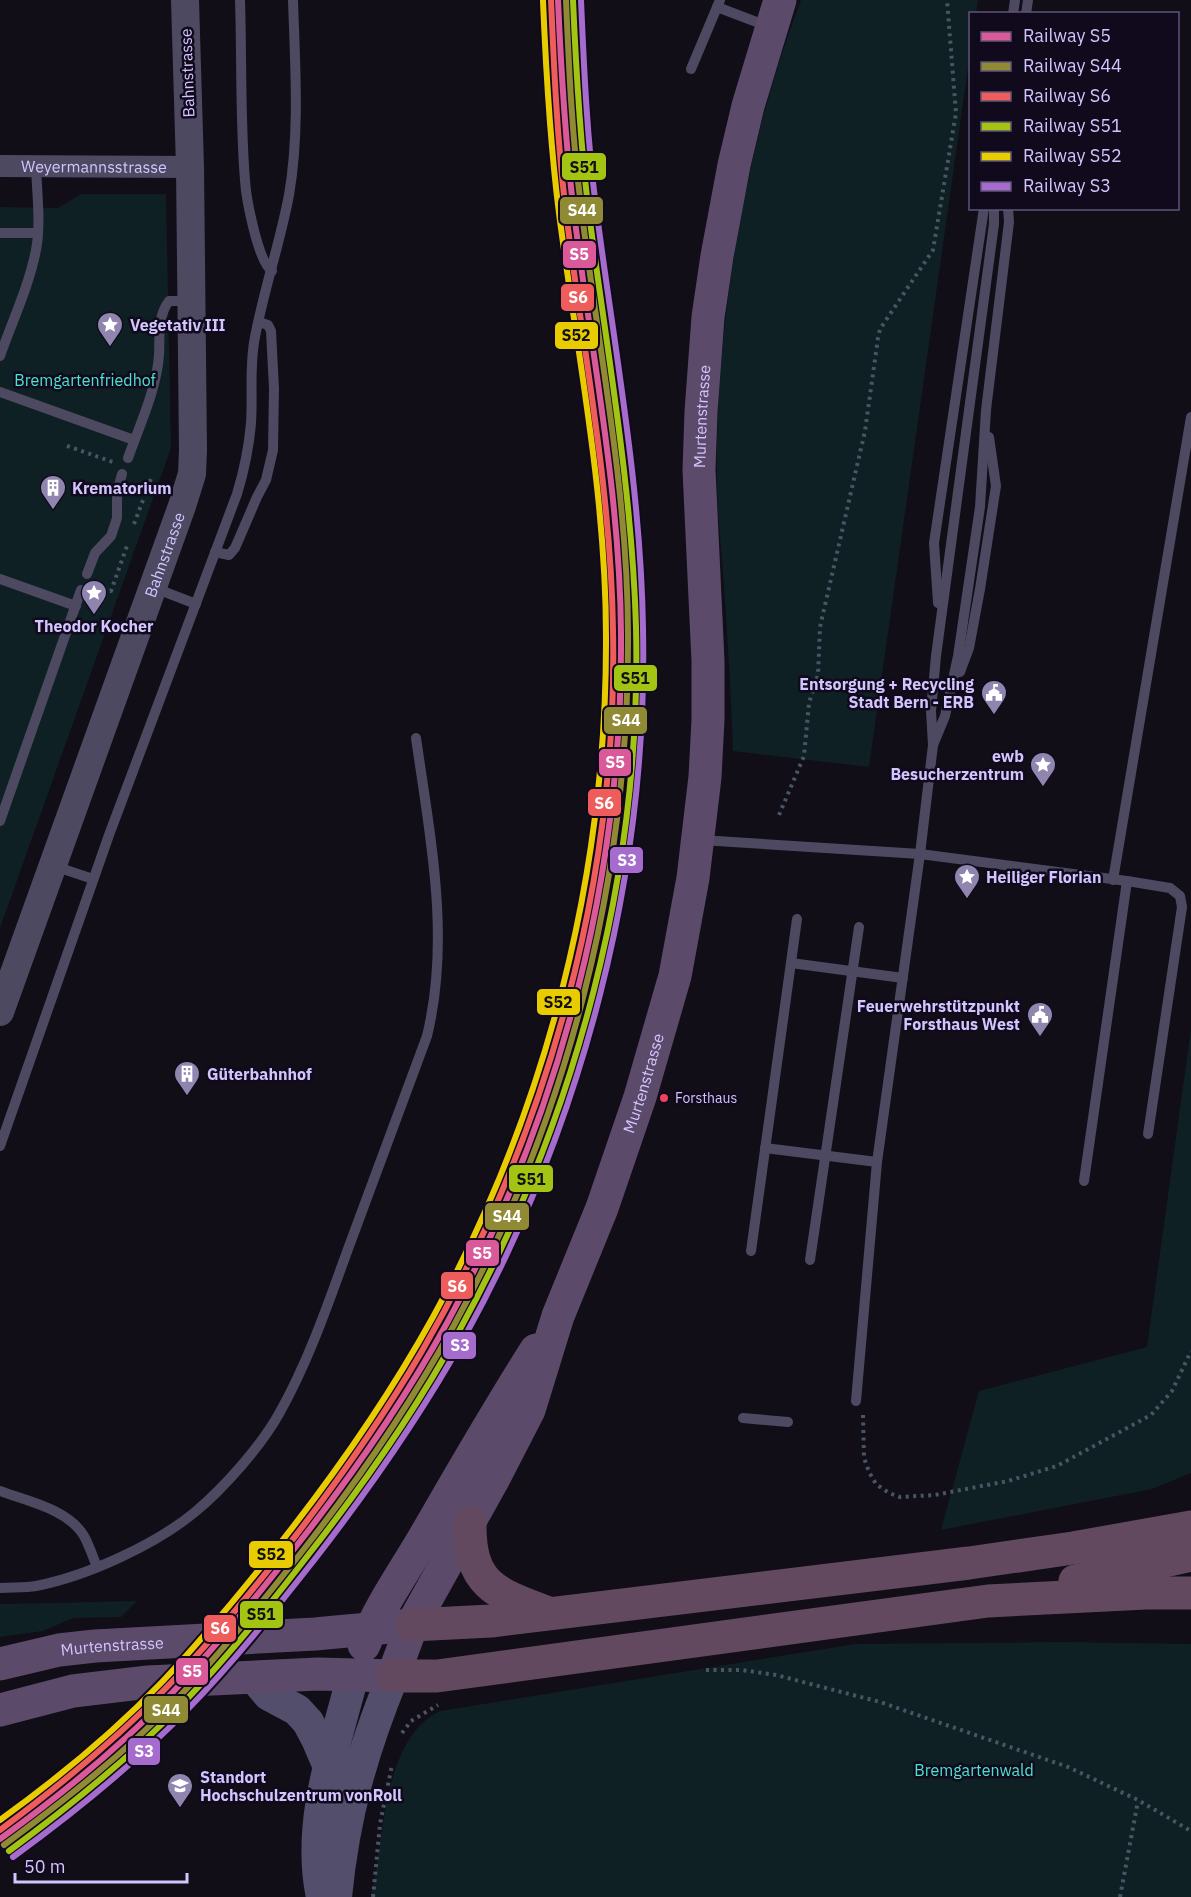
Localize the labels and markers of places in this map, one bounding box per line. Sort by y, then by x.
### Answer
place icon: Vegetativ III [95,310,125,348]
place label: Vegetativ III [130,315,226,335]
building icon: Krematorium [38,473,68,511]
place label: Krematorium [72,478,172,498]
place icon: Theodor Kocher [79,578,109,616]
place label: Theodor Kocher [35,616,154,636]
place label: Entsorgung + Recycling Stadt Bern - ERB [799,674,974,712]
public building icon: Entsorgung + Recycling Stadt Bern - ERB [979,678,1009,716]
place label: ewb Besucherzentrum [890,746,1024,784]
place icon: ewb Besucherzentrum [1028,750,1058,788]
place icon: Heiliger Florian [952,862,982,900]
place label: Heiliger Florian [986,867,1101,887]
place label: Feuerwehrstützpunkt Forsthaus West [857,996,1020,1034]
public building icon: Feuerwehrstützpunkt Forsthaus West [1025,1000,1055,1038]
building icon: Güterbahnhof [172,1059,202,1097]
place label: Güterbahnhof [207,1064,312,1084]
place label: Forsthaus [675,1089,737,1107]
marker: Forsthaus [658,1092,670,1104]
place label: Standort Hochschulzentrum vonRoll [200,1767,402,1805]
school or university icon: Standort Hochschulzentrum vonRoll [165,1771,195,1809]

